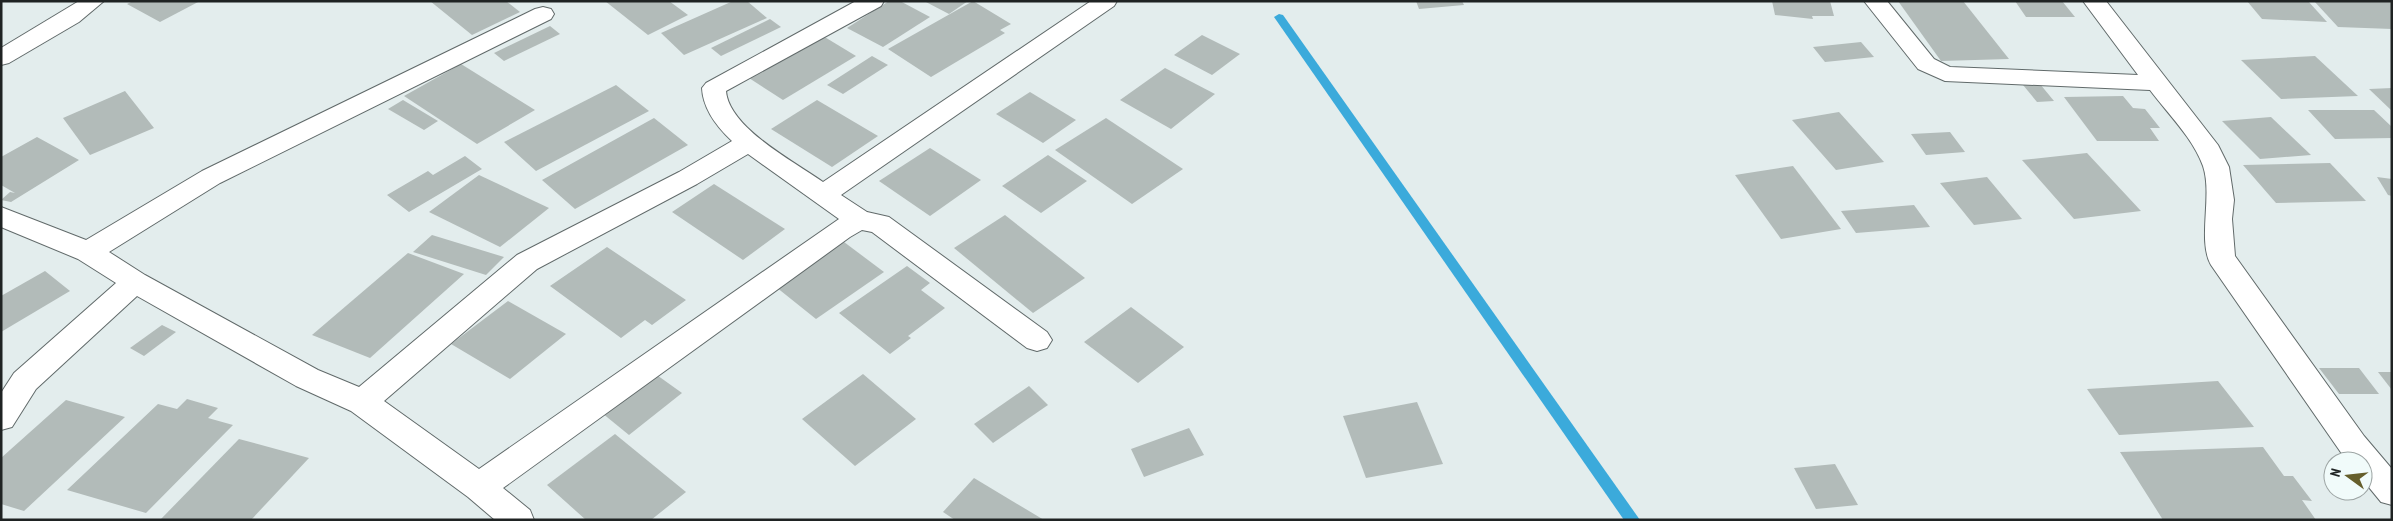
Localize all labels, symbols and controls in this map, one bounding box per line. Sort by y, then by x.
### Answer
north arrow [2323,451,2373,501]
text: N [2326,467,2345,479]

